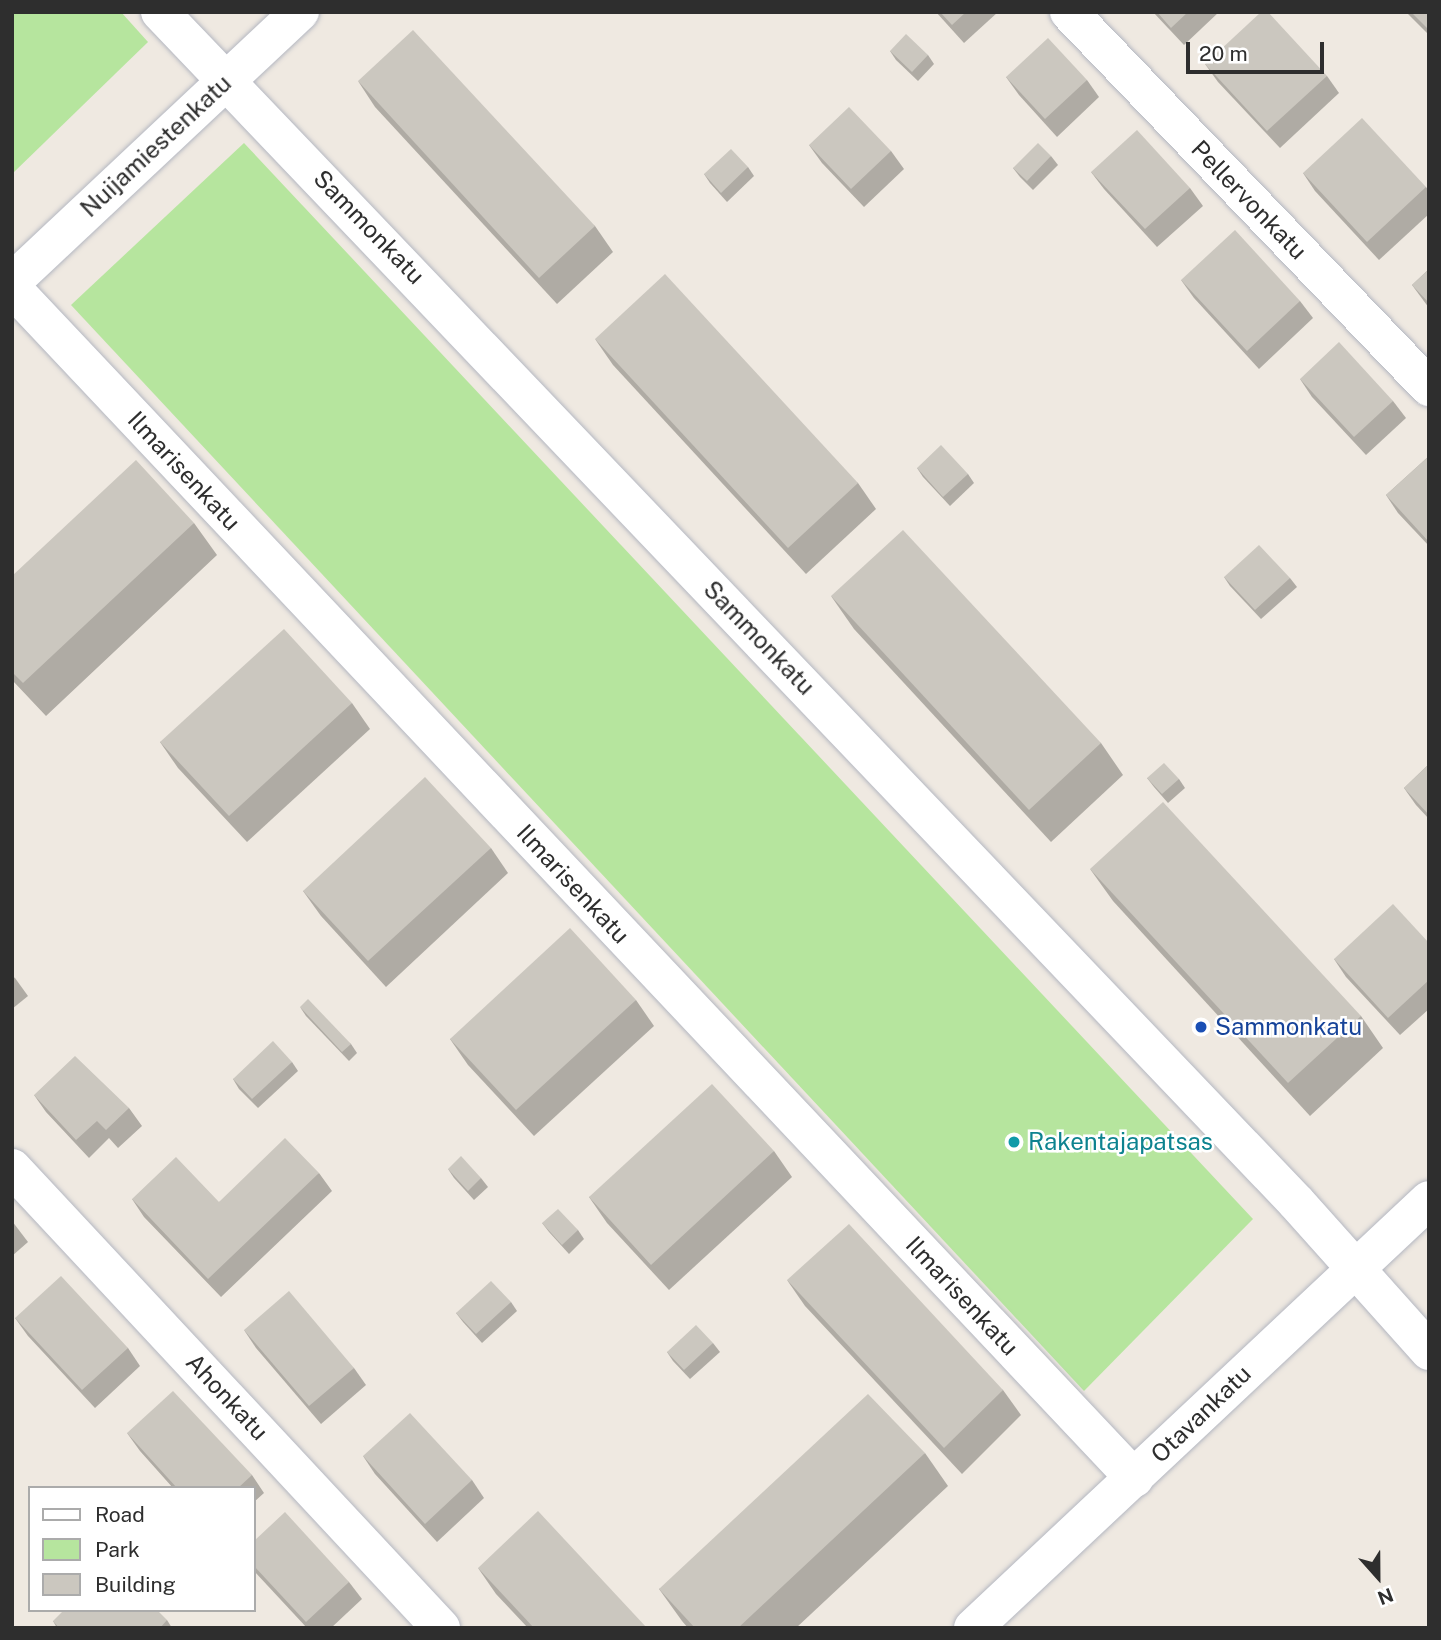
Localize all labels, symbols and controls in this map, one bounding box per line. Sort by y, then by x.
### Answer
scale bar [1189,28,1327,72]
text: 20 m [1199,41,1248,66]
street label: Nuijamiestenkatu [75,69,237,223]
street label: Pellervonkatu [1185,135,1313,265]
street label: Sammonkatu [307,164,431,290]
street label: Ilmarisenkatu [122,406,246,536]
street label: Sammonkatu [697,575,821,701]
street label: Ilmarisenkatu [511,819,635,949]
place label: Sammonkatu [1215,1013,1362,1041]
marker: Sammonkatu [1193,1019,1209,1035]
place label: Rakentajapatsas [1028,1128,1213,1156]
marker: Rakentajapatsas [1006,1134,1022,1150]
street label: Ilmarisenkatu [900,1231,1024,1361]
street label: Ahonkatu [180,1348,274,1446]
street label: Otavankatu [1145,1359,1257,1469]
legend [28,1486,256,1612]
text: Road [95,1502,145,1527]
text: Park [95,1537,140,1562]
north arrow [1343,1542,1413,1612]
text: Building [95,1572,176,1597]
text: N [1375,1584,1396,1610]

